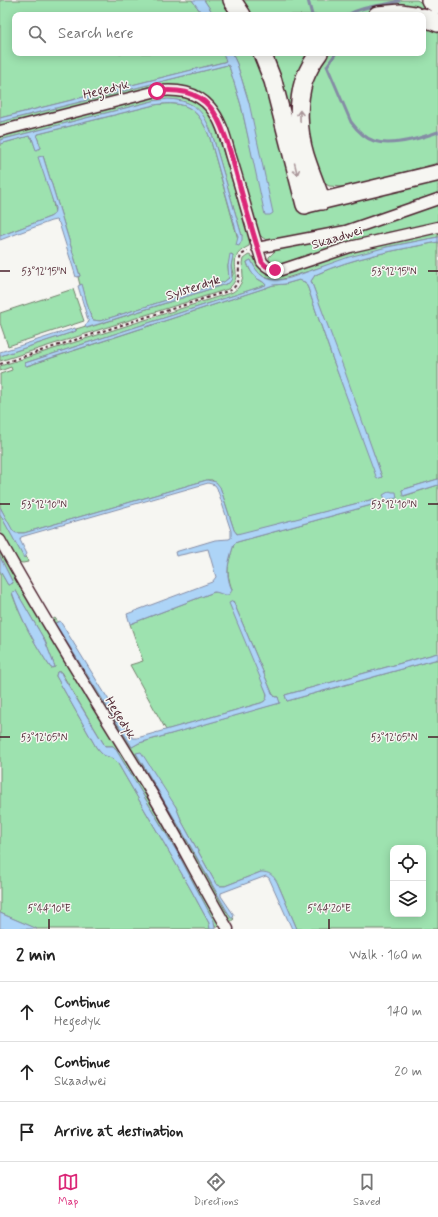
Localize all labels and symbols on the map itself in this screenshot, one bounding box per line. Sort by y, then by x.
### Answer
street label: Hegedyk [81,76,132,106]
route start [148,82,166,100]
one-way arrow [296,110,304,123]
one-way arrow [293,162,300,175]
street label: Skaadwei [309,222,365,254]
route end [266,261,284,279]
text: 53°12'15"N [21,265,67,279]
text: 53°12'15"N [371,265,417,279]
street label: Sylsterdyk [164,271,223,305]
text: 53°12'10"N [21,498,67,512]
text: 53°12'10"N [371,498,417,512]
street label: Hegedyk [99,694,140,744]
text: 53°12'05"N [21,731,68,745]
text: 53°12'05"N [371,731,418,745]
text: 5°44'10"E [27,902,71,916]
text: 5°44'20"E [307,902,351,916]

